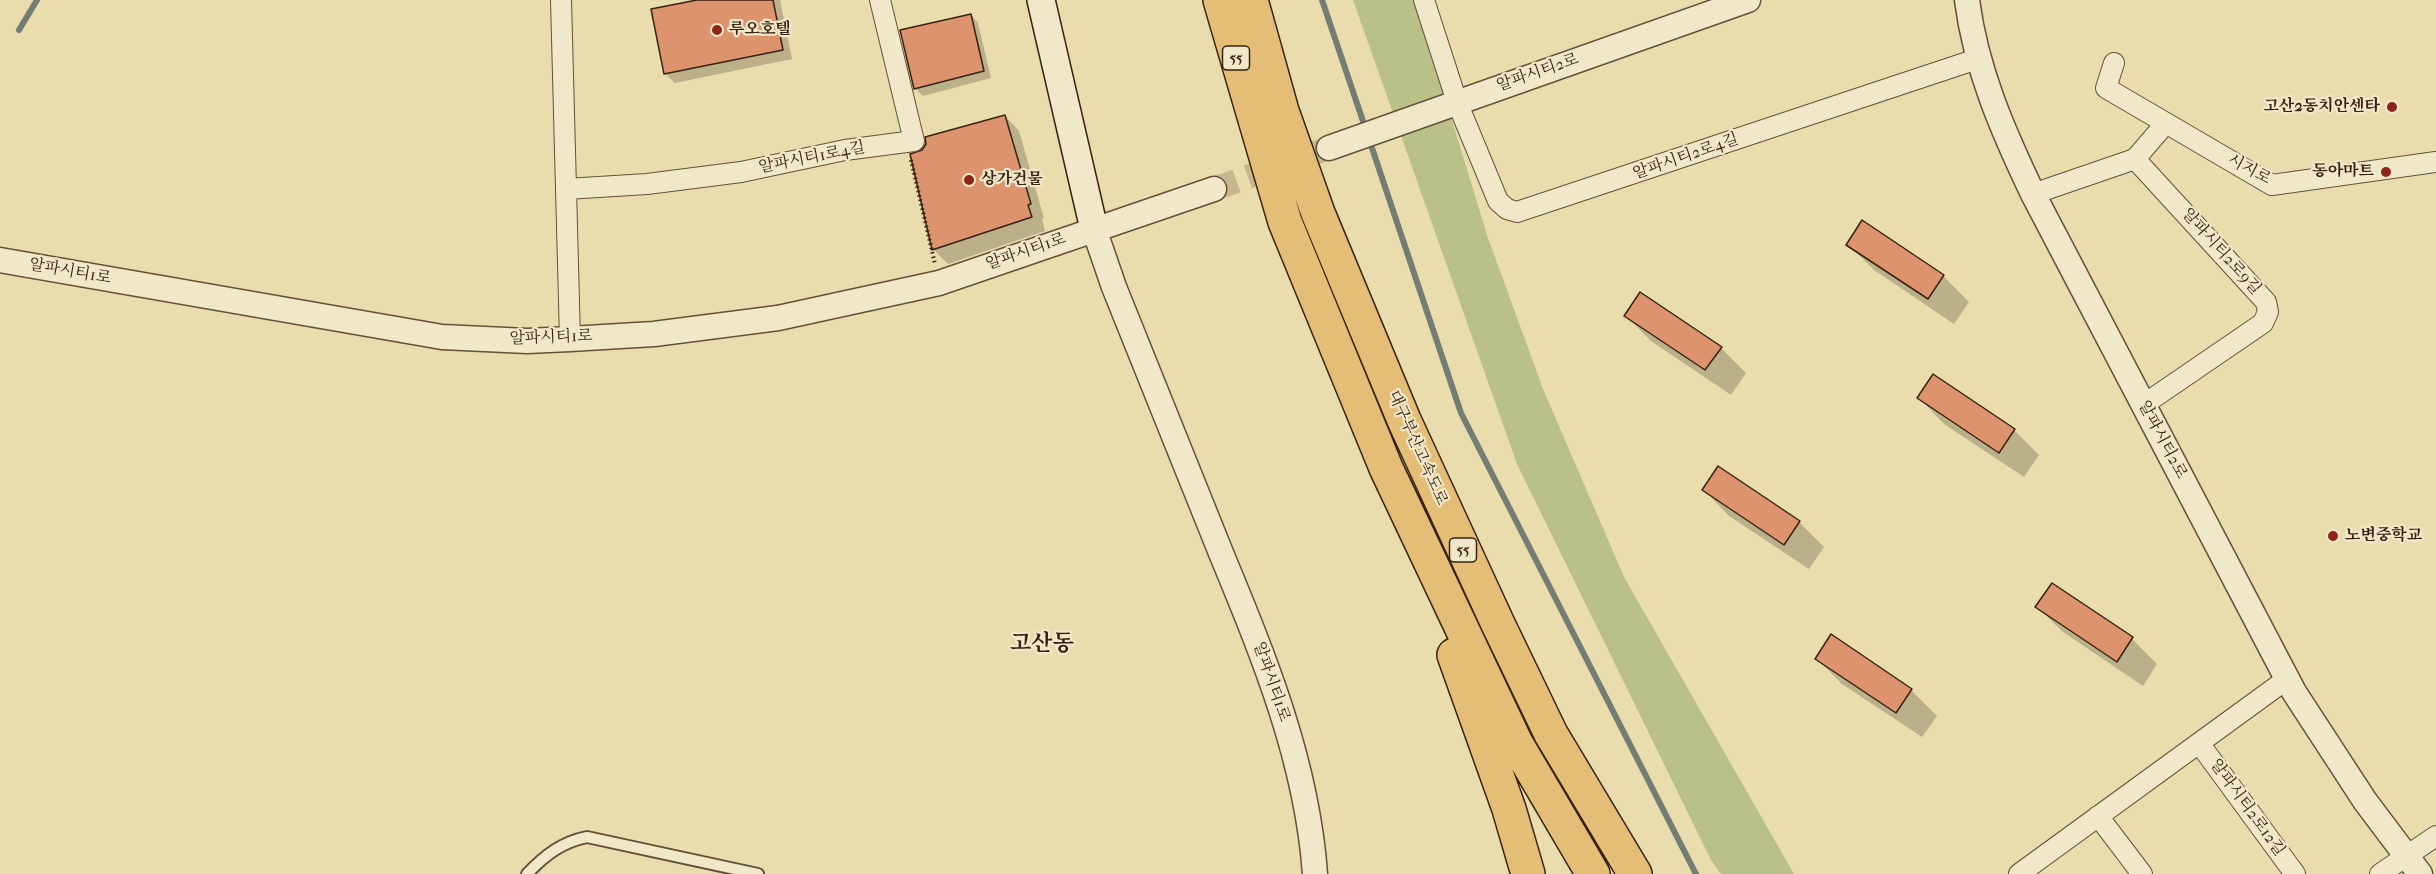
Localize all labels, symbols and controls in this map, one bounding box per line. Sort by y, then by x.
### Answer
place label: 루오호텔 [729,20,791,40]
marker: 루오호텔 [710,23,724,37]
road number: 55 [1222,46,1250,70]
street label: 알파시티2로 [1494,50,1582,96]
place label: 고산2동치안센타 [2264,97,2380,117]
marker: 고산2동치안센타 [2385,100,2399,114]
street label: 알파시티2로4길 [1631,130,1741,184]
street label: 알파시티1로4길 [757,138,867,178]
street label: 시지로 [2224,151,2274,189]
place label: 동아마트 [2312,162,2374,182]
marker: 동아마트 [2379,165,2393,179]
place label: 상가건물 [981,170,1043,190]
marker: 상가건물 [962,173,976,187]
street label: 알파시티2로9길 [2177,205,2265,299]
street label: 알파시티1로 [984,229,1068,275]
street label: 알파시티1로 [27,255,113,289]
street label: 알파시티1로 [509,327,593,349]
street label: 대구부산고속도로 [1383,388,1451,508]
street label: 알파시티2로 [2133,398,2191,482]
place label: 노변중학교 [2345,526,2422,546]
marker: 노변중학교 [2326,529,2340,543]
road number: 55 [1450,538,1476,562]
district label: 고산동 [1010,632,1074,658]
street label: 알파시티1로 [1248,640,1294,724]
street label: 알파시티2로12길 [2205,756,2289,860]

